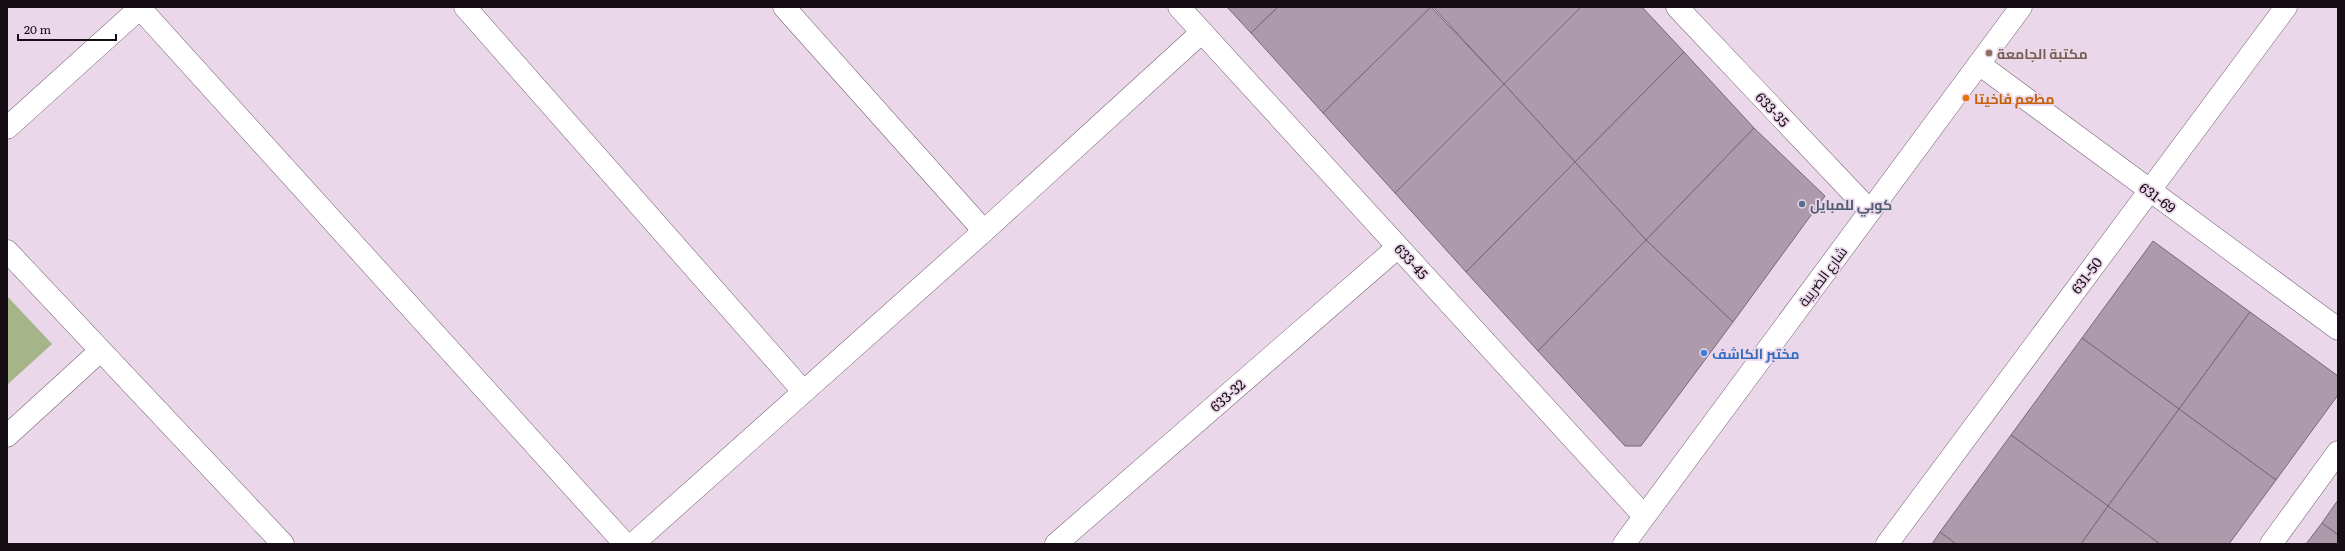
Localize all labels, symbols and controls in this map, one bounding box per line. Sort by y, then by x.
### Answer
scale bar [18,16,116,42]
text: 20 m [24,20,51,38]
place label: مكتبة الجامعة [1997,43,2088,63]
marker: مكتبة الجامعة [1984,48,1994,58]
street label: 633-35 [1752,87,1794,131]
place label: مطعم فاخيتا [1974,88,2054,109]
marker: مطعم فاخيتا [1961,93,1971,103]
street label: 631-69 [2136,177,2180,217]
place label: كوبي للمبايل [1810,194,1892,217]
marker: كوبي للمبايل [1797,199,1807,209]
street label: 633-45 [1390,239,1434,283]
street label: شارع الضريبة [1793,242,1851,310]
street label: 631-50 [2066,253,2106,297]
place label: مختبر الكاشف [1712,343,1800,363]
marker: مختبر الكاشف [1699,348,1709,358]
street label: 633-32 [1205,374,1249,416]

